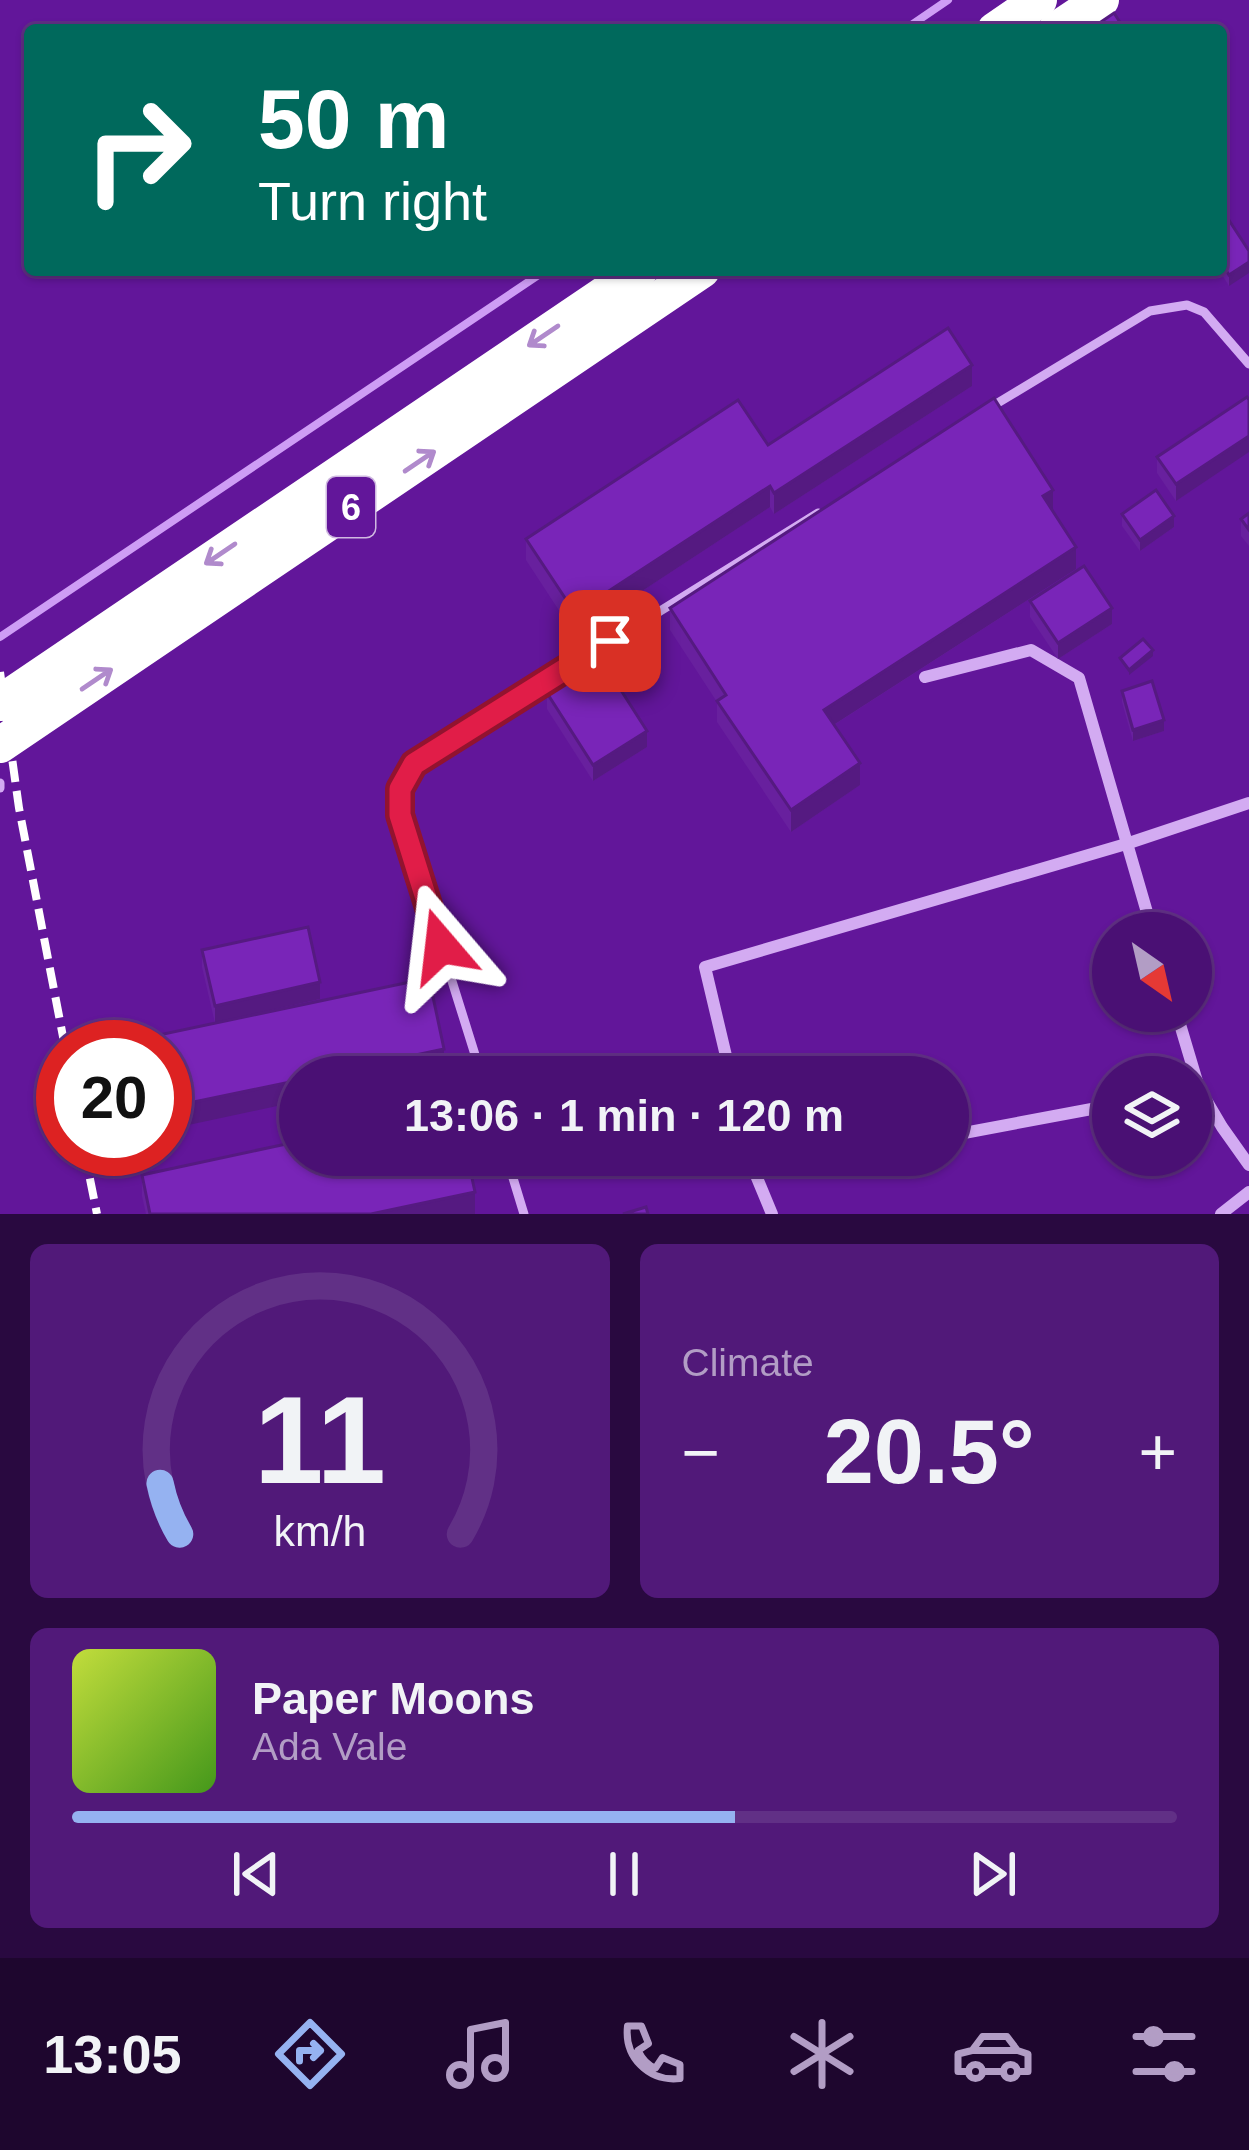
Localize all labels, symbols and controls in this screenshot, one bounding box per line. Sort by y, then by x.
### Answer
icon: right [60,72,216,228]
text: 50 m [258,72,449,166]
text: Turn right [258,171,487,231]
one-way arrow [526,323,560,348]
one-way arrow [403,449,436,474]
road number: 6 [327,477,375,537]
one-way arrow [203,541,237,566]
pin [559,590,661,692]
icon: arrive [577,608,643,674]
one-way arrow [80,667,113,692]
position arrow [378,883,504,1009]
north arrow [1092,912,1212,1032]
map controls [1092,912,1212,1176]
speed limit sign: 20 [36,1020,192,1176]
button: layers [1092,1056,1212,1176]
text: 13:06 · 1 min · 120 m [404,1090,844,1141]
text: Climate [682,1341,814,1384]
text: 11 [254,1370,386,1509]
text: 20.5° [824,1402,1035,1502]
text: − [682,1415,720,1489]
text: + [1138,1415,1177,1489]
text: km/h [273,1507,366,1555]
text: Paper Moons [252,1673,535,1724]
text: Ada Vale [252,1725,407,1768]
icon: previous [223,1841,289,1907]
icon: pause [591,1841,657,1907]
icon: next [960,1841,1026,1907]
icon: directions [268,2012,352,2096]
icon: music [439,2012,523,2096]
icon: phone [610,2012,694,2096]
icon: climate [780,2012,864,2096]
icon: car [951,2012,1035,2096]
icon: filters [1122,2012,1206,2096]
text: 13:05 [43,2024,181,2084]

